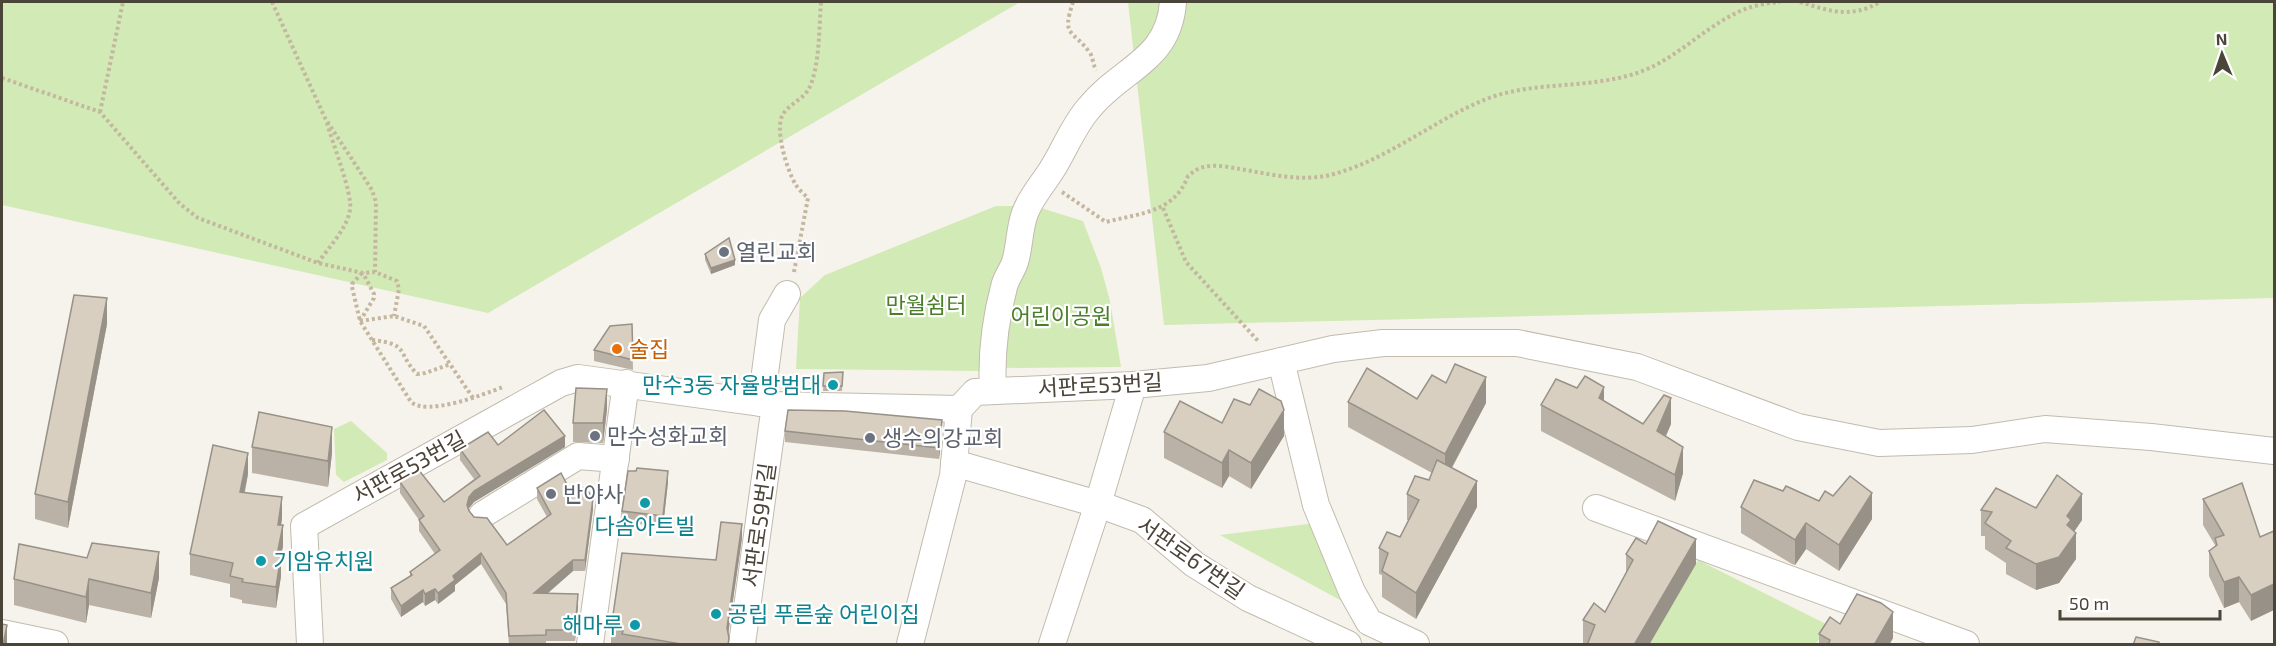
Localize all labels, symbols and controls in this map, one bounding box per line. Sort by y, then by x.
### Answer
north arrow [2192,24,2252,84]
text: N [2215,29,2228,48]
place label: 열린교회 [736,238,817,264]
marker: 열린교회 [717,245,731,259]
park label: 만월쉼터 [886,291,966,317]
park label: 어린이공원 [1010,302,1112,328]
place label: 술집 [629,335,669,361]
marker: 술집 [610,342,624,356]
street label: 서판로53번길 [1037,368,1163,400]
place label: 만수3동 자율방범대 [642,371,821,397]
marker: 만수3동 자율방범대 [826,378,840,392]
place label: 만수성화교회 [607,422,728,448]
street label: 서판로53번길 [347,424,470,508]
place label: 생수의강교회 [882,424,1003,450]
marker: 만수성화교회 [588,429,602,443]
marker: 생수의강교회 [863,431,877,445]
street label: 서판로59번길 [736,461,780,589]
place label: 반야사 [563,480,624,506]
marker: 반야사 [544,487,558,501]
marker: 다솜아트빌 [638,496,652,510]
street label: 서판로67번길 [1133,511,1250,604]
place label: 다솜아트빌 [594,512,696,538]
place label: 기암유치원 [273,547,374,573]
marker: 기암유치원 [254,554,268,568]
scale bar [2060,583,2220,621]
text: 50 m [2069,592,2109,614]
place label: 공립 푸른숲 어린이집 [728,600,920,626]
marker: 공립 푸른숲 어린이집 [709,607,723,621]
place label: 해마루 [562,611,623,637]
marker: 해마루 [628,618,642,632]

